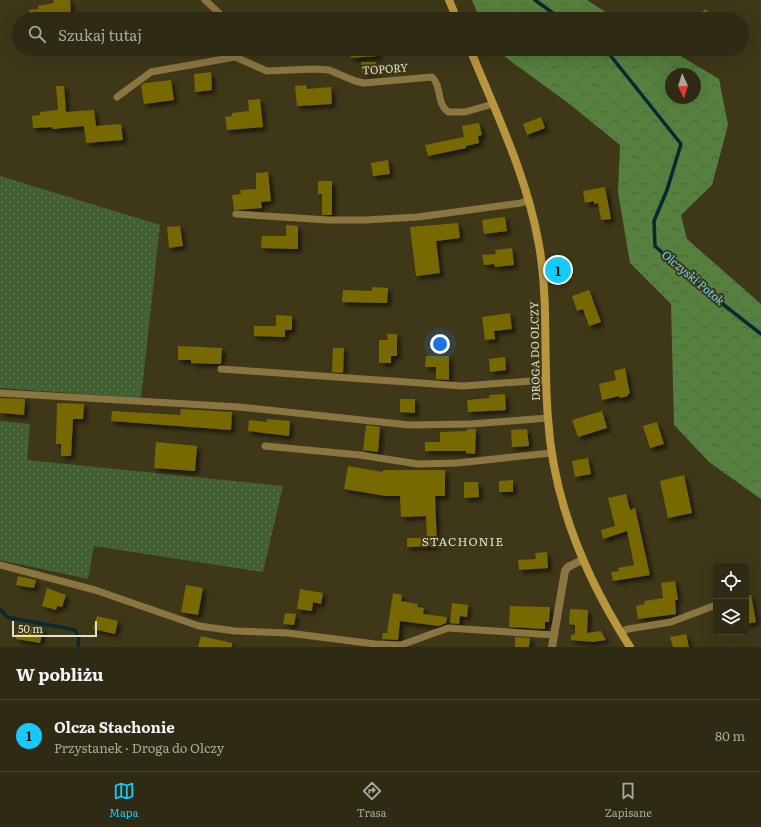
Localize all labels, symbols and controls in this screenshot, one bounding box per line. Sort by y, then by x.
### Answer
search box [12,12,749,56]
icon: search [26,23,48,45]
text: Szukaj tutaj [58,23,142,46]
street label: TOPORY [361,58,409,78]
north arrow [665,68,701,104]
water label: Olczyski Potok [658,245,729,309]
pin: 1 [545,255,571,285]
street label: DROGA DO OLCZY [525,301,543,401]
your location [430,334,450,354]
district label: STACHONIE [422,532,504,550]
map controls [713,563,749,635]
button: locate [713,563,749,599]
button: layers [713,599,749,635]
scale bar [12,619,97,638]
text: 50 m [18,620,43,636]
text: W pobliżu [16,661,104,686]
text: Olcza Stachonie [54,715,175,738]
text: 1 [26,726,32,745]
text: 80 m [715,726,745,745]
text: Przystanek · Droga do Olczy [54,738,224,757]
tab: Mapa [109,780,138,820]
tab: Trasa [357,780,386,820]
tab: Zapisane [605,780,652,820]

